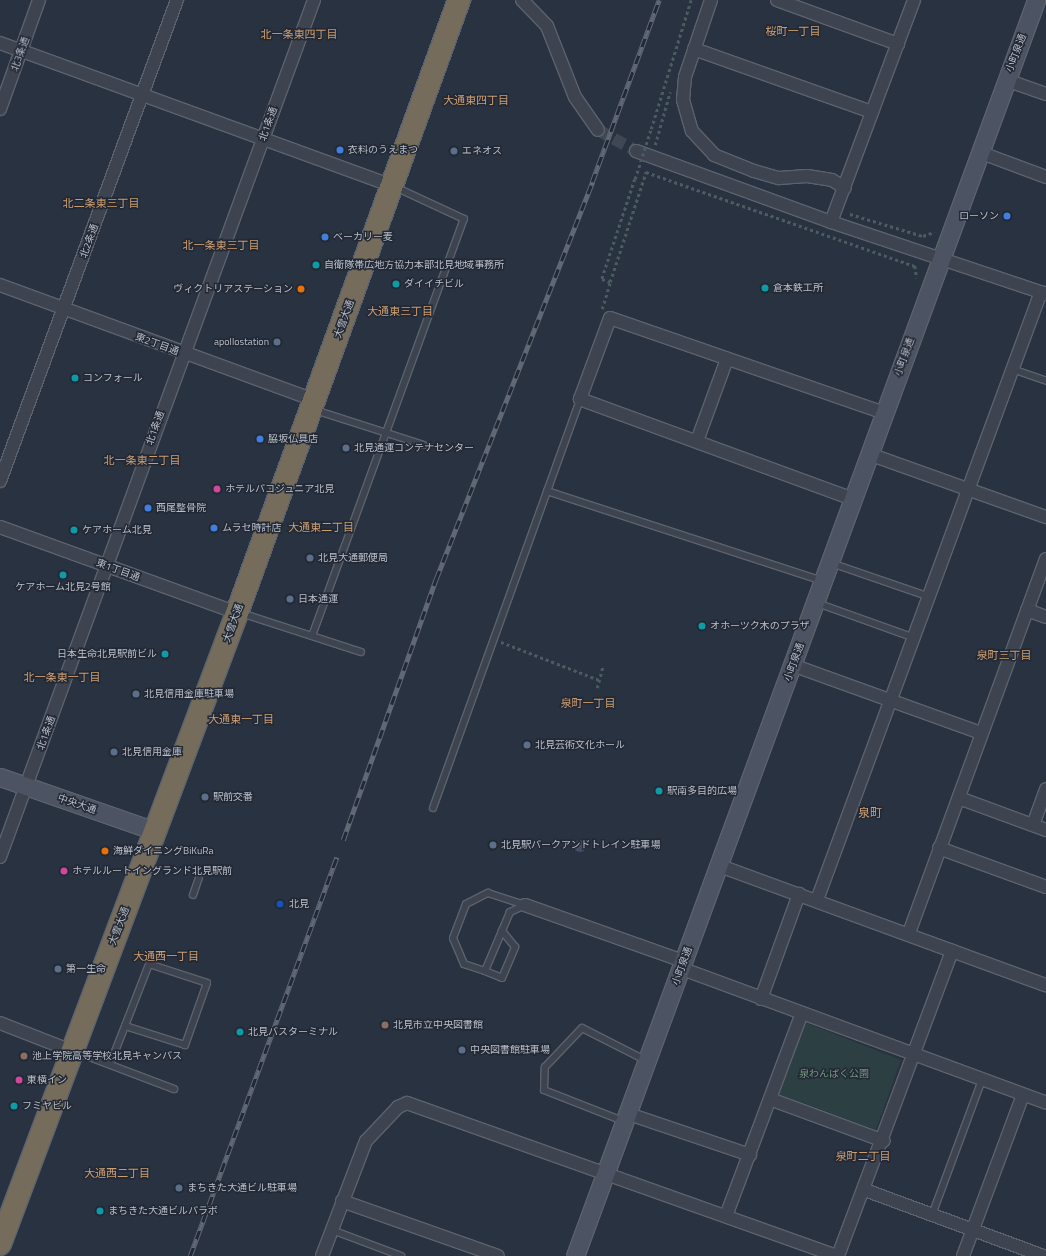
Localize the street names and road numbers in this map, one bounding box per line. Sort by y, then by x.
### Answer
street label: 小町泉通 [1003,32,1029,74]
street label: 北3条通 [8,35,32,73]
street label: 北1条通 [256,105,280,143]
street label: 北2条通 [77,222,101,260]
street label: 大雪大通 [332,298,356,340]
street label: 東2丁目通 [134,331,180,357]
street label: 小町泉通 [892,336,916,378]
street label: 北1条通 [143,409,167,447]
street label: 東1丁目通 [95,557,141,583]
street label: 大雪大通 [221,602,245,644]
street label: 小町泉通 [782,641,806,683]
street label: 北1条通 [34,714,58,752]
street label: 中央大通 [56,792,98,816]
street label: 大雪大通 [106,905,132,947]
street label: 小町泉通 [670,945,694,987]

